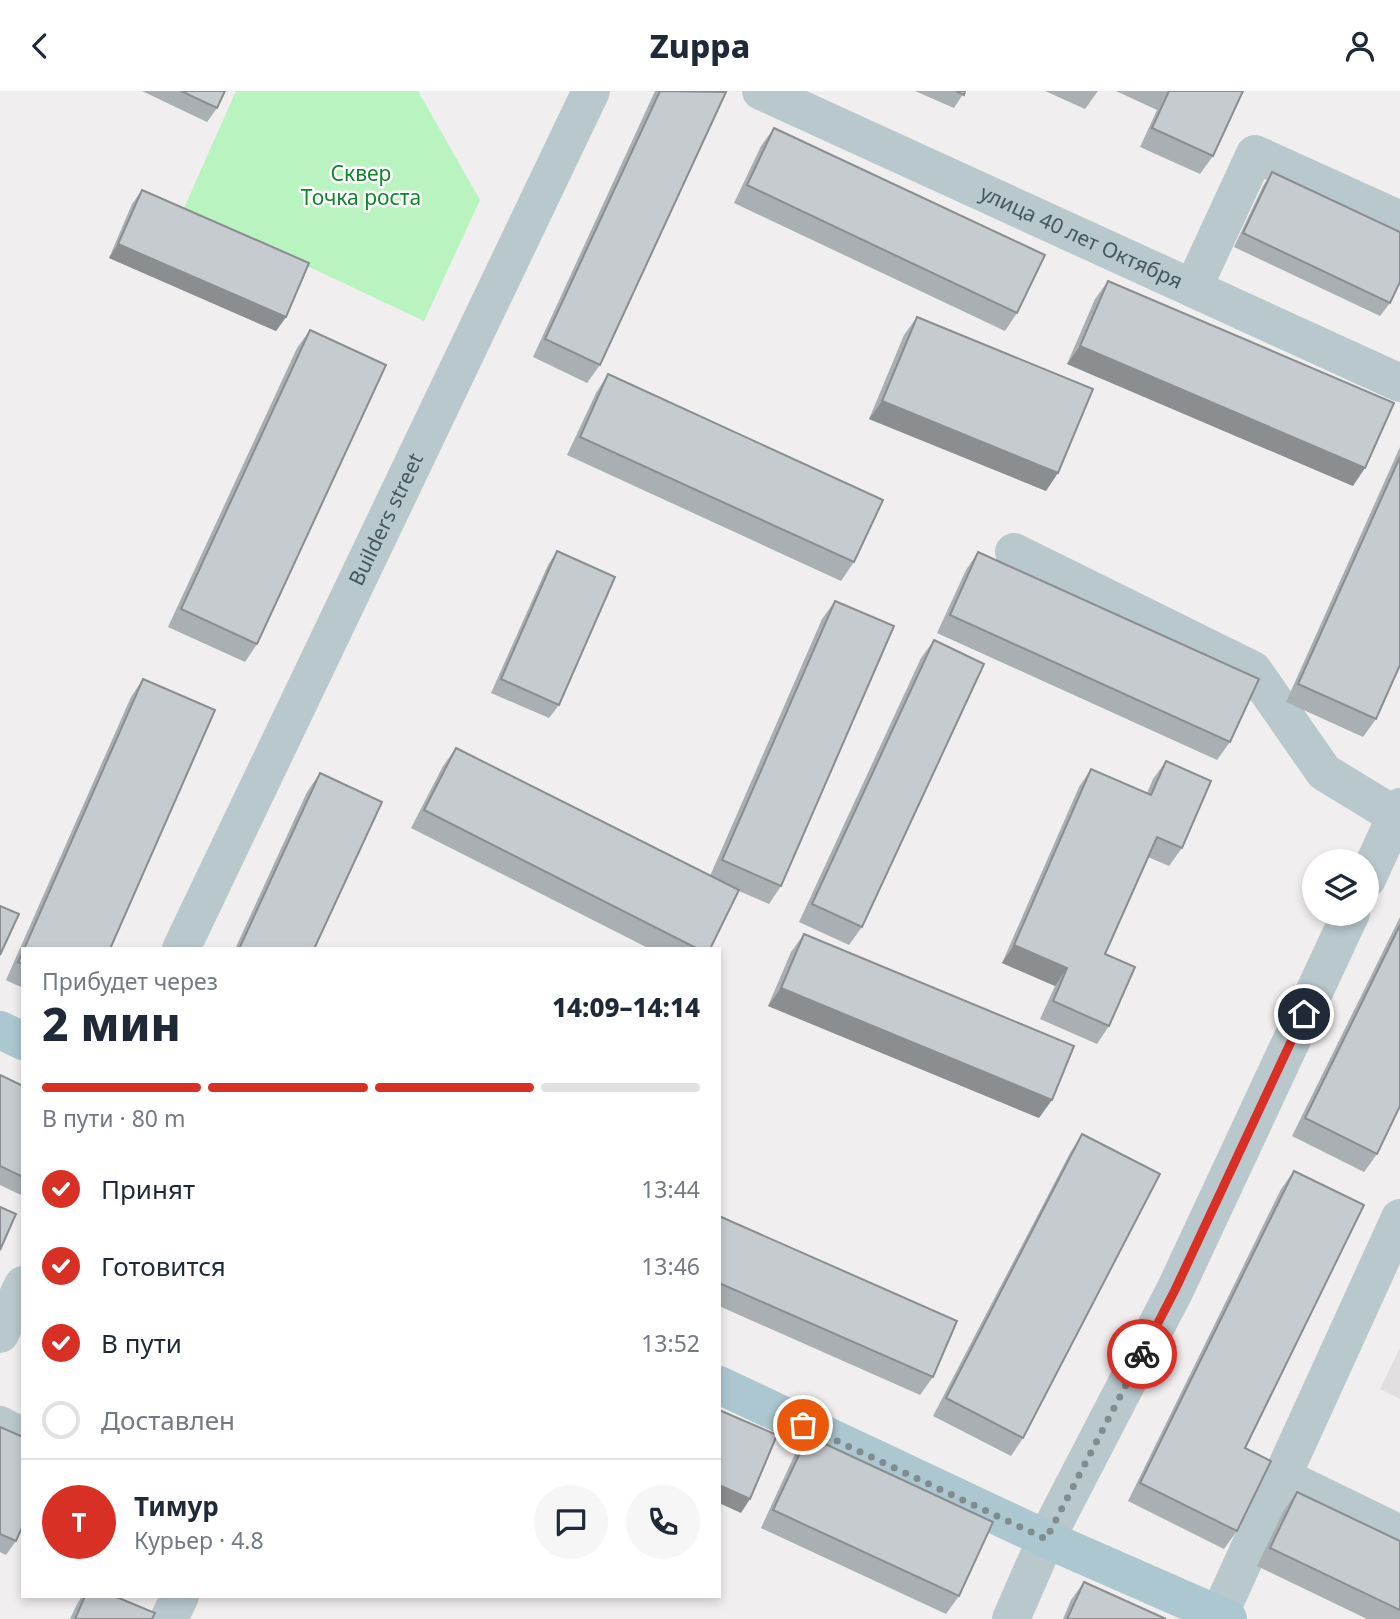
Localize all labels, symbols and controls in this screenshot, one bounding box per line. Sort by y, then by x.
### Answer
text: Zuppa [650,24,750,67]
icon: back [21,27,59,65]
icon: person [1341,27,1379,65]
park label: Сквер Точка роста [301,159,421,211]
street label: улица 40 лет Октября [976,178,1187,295]
street label: Builders street [342,448,429,590]
map controls [1302,849,1379,926]
button: layers [1302,849,1379,926]
text: Прибудет через [42,965,218,997]
pin [1274,984,1334,1044]
text: 14:09–14:14 [552,989,700,1025]
text: 2 мин [42,992,181,1054]
icon: home [1285,995,1323,1033]
text: В пути · 80 m [42,1102,185,1134]
icon: check [42,1170,80,1208]
text: Принят [101,1171,195,1207]
text: 13:44 [641,1173,700,1205]
icon: check [42,1247,80,1285]
text: Готовится [101,1248,226,1284]
text: 13:46 [641,1250,700,1282]
courier [1107,1319,1177,1389]
icon: check [42,1324,80,1362]
text: В пути [101,1325,182,1361]
text: 13:52 [641,1327,700,1359]
icon: bike [1123,1335,1161,1373]
pin [773,1395,833,1455]
text: Доставлен [101,1402,235,1438]
icon: bag [784,1406,822,1444]
button: chat [534,1485,608,1559]
button: phone [626,1485,700,1559]
text: Тимур [134,1488,219,1524]
text: Т [71,1504,87,1540]
text: Курьер · 4.8 [134,1524,264,1556]

